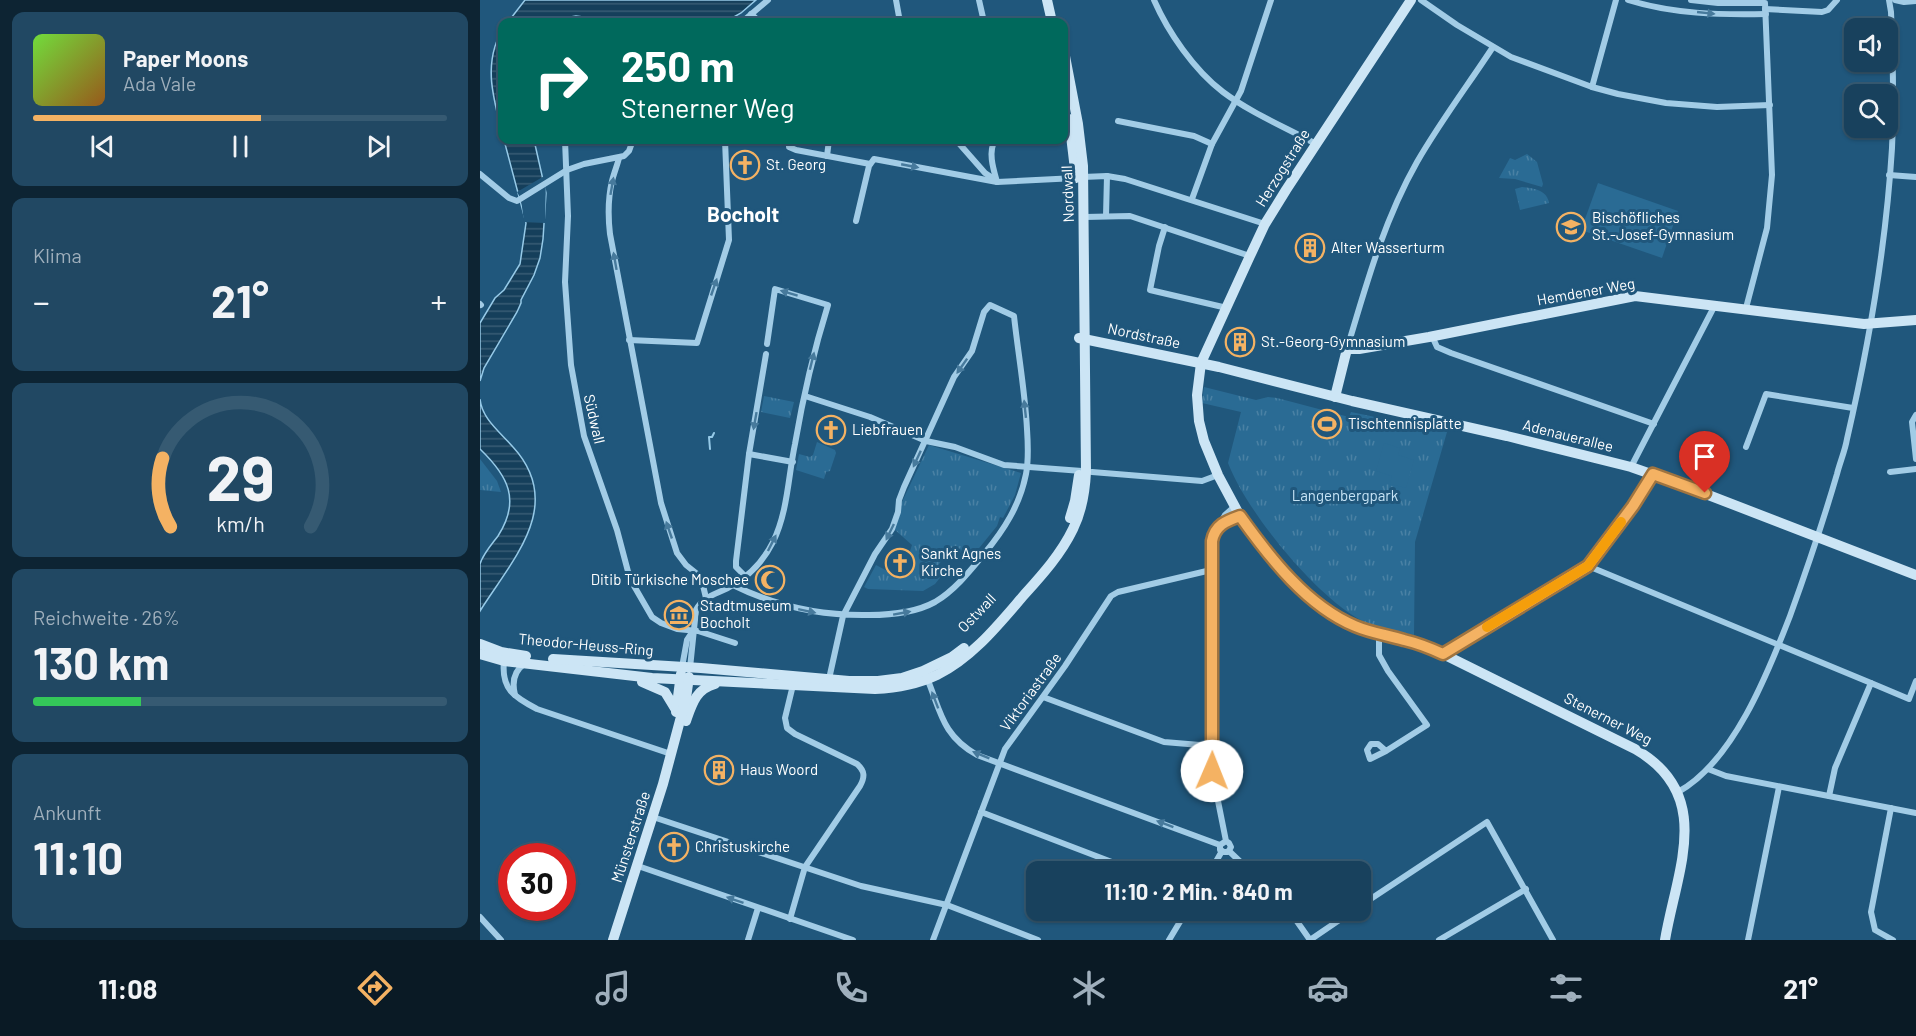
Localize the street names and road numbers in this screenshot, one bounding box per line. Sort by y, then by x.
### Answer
street label: Herzogstraße [1251,125,1313,210]
street label: Nordwall [1057,165,1077,223]
street label: Hemdener Weg [1535,274,1636,308]
street label: Nordstraße [1106,319,1182,352]
street label: Südwall [581,392,609,445]
street label: Adenauerallee [1521,415,1615,455]
street label: Ostwall [953,589,999,636]
street label: Theodor-Heuss-Ring [518,629,654,659]
street label: Viktoriastraße [996,649,1065,734]
street label: Stenerner Weg [1561,688,1655,748]
street label: Münsterstraße [607,789,653,885]

